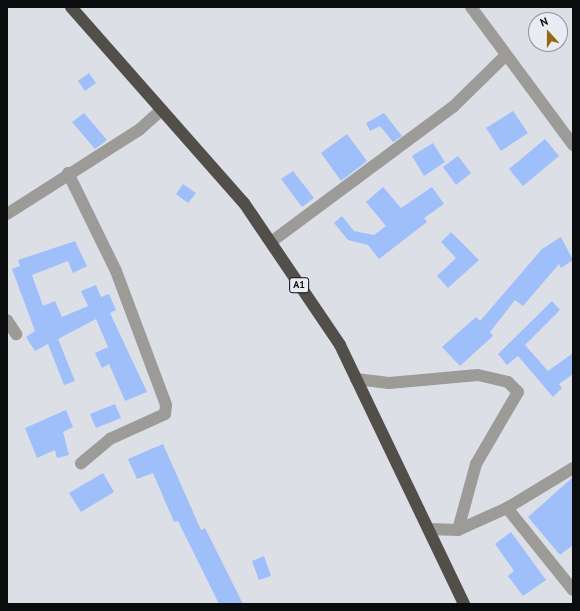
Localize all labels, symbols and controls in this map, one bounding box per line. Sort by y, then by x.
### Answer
north arrow [528,12,568,52]
text: N [538,14,550,30]
road number: A1 [289,277,309,293]

